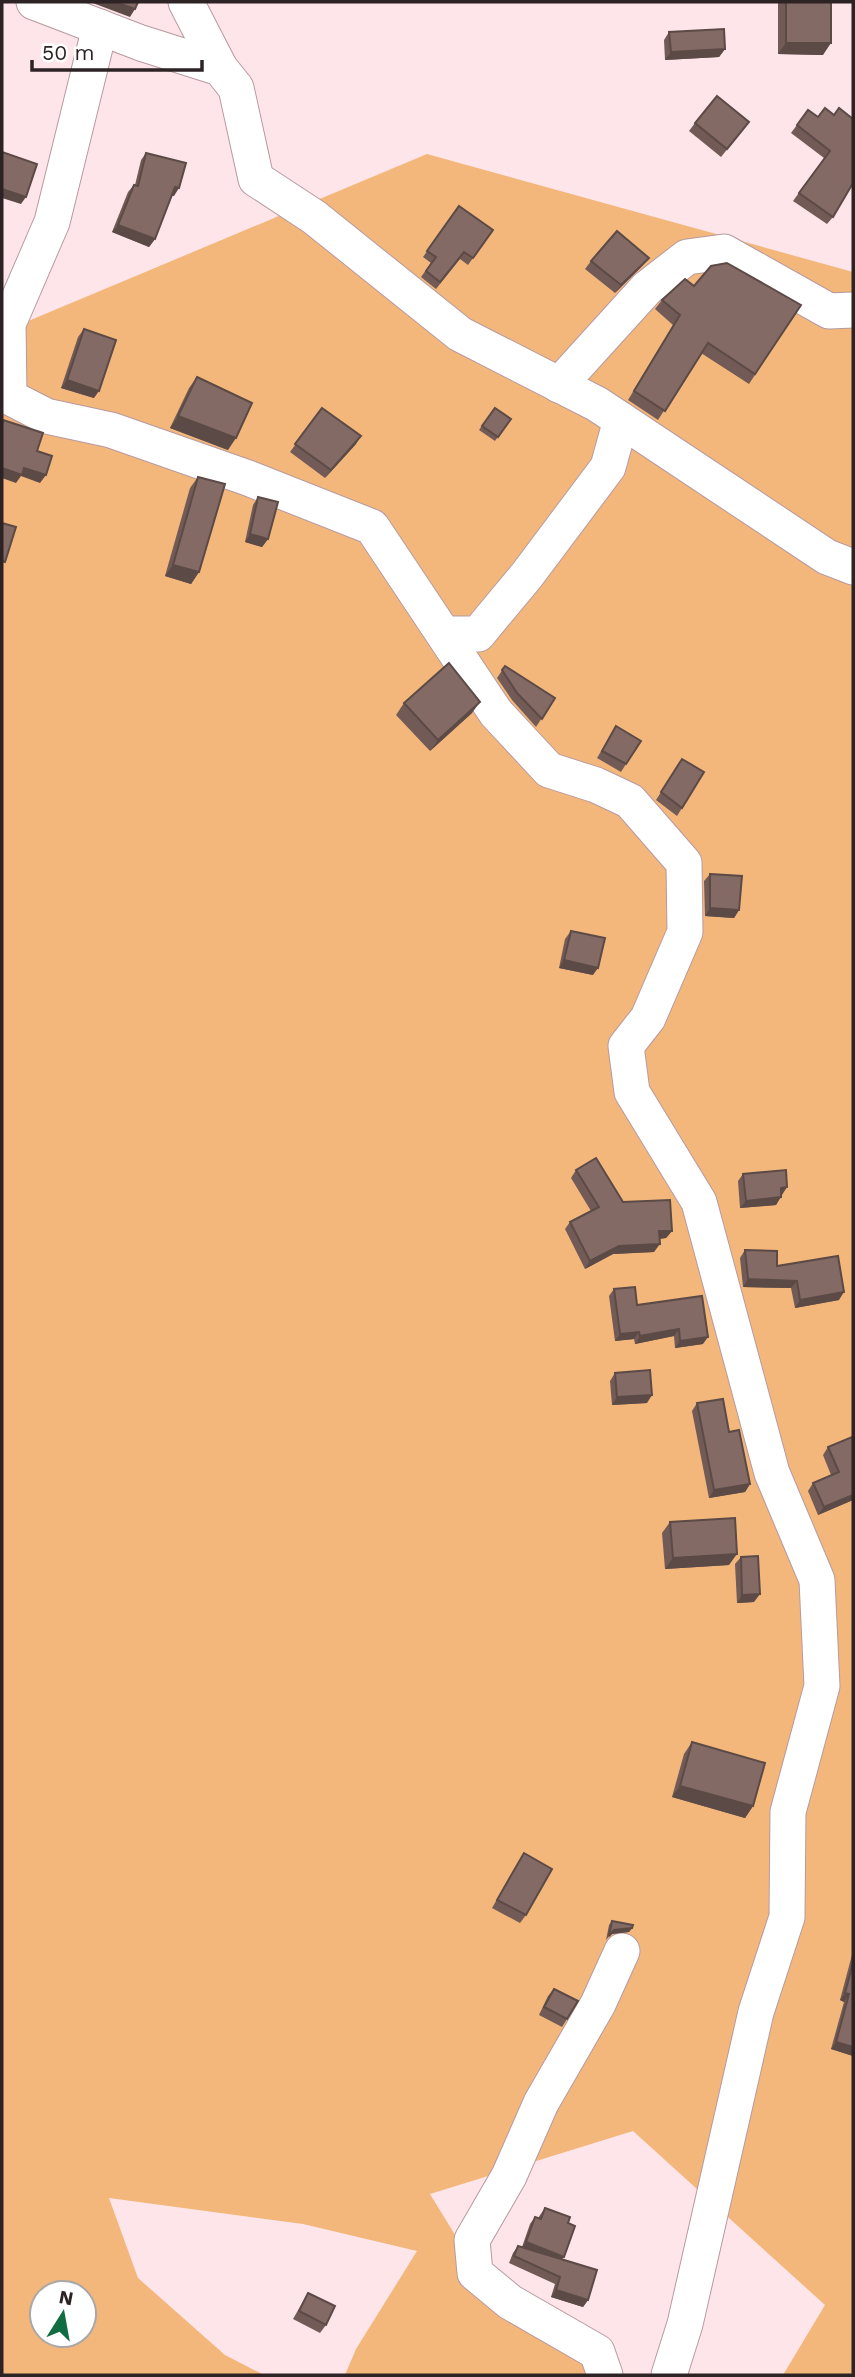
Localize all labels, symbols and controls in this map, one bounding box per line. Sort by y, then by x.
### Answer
scale bar [32,28,201,72]
text: 50 m [42,40,94,65]
north arrow [28,2279,98,2349]
text: N [57,2285,75,2310]

